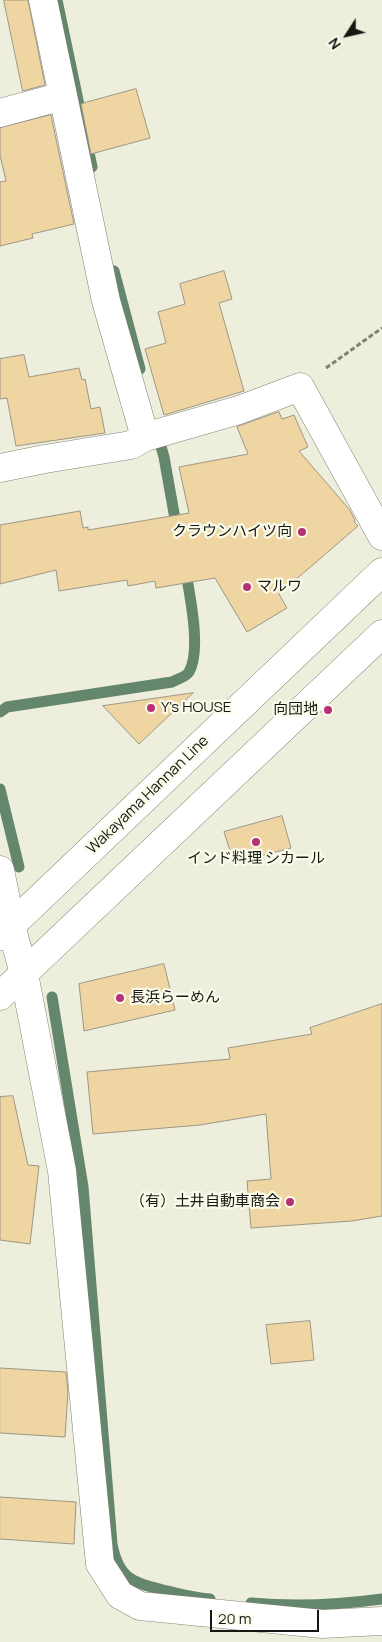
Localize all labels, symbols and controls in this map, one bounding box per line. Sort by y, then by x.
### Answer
north arrow [322,10,372,60]
text: N [324,34,345,53]
place label: クラウンハイツ向 [172,523,292,541]
marker: クラウンハイツ向 [296,526,308,538]
place label: マルワ [257,578,302,596]
marker: マルワ [241,581,253,593]
place label: Y's HOUSE [161,699,231,717]
place label: 向団地 [273,701,318,719]
marker: Y's HOUSE [145,702,157,714]
marker: 向団地 [322,704,334,716]
street label: Wakayama Hannan Line [83,732,213,858]
marker: インド料理 シカール [250,836,262,848]
place label: インド料理 シカール [187,850,325,868]
place label: 長浜らーめん [130,989,220,1007]
marker: 長浜らーめん [114,992,126,1004]
place label: （有）土井自動車商会 [130,1193,280,1211]
marker: （有）土井自動車商会 [284,1196,296,1208]
scale bar [212,1600,321,1632]
text: 20 m [218,1608,251,1629]

